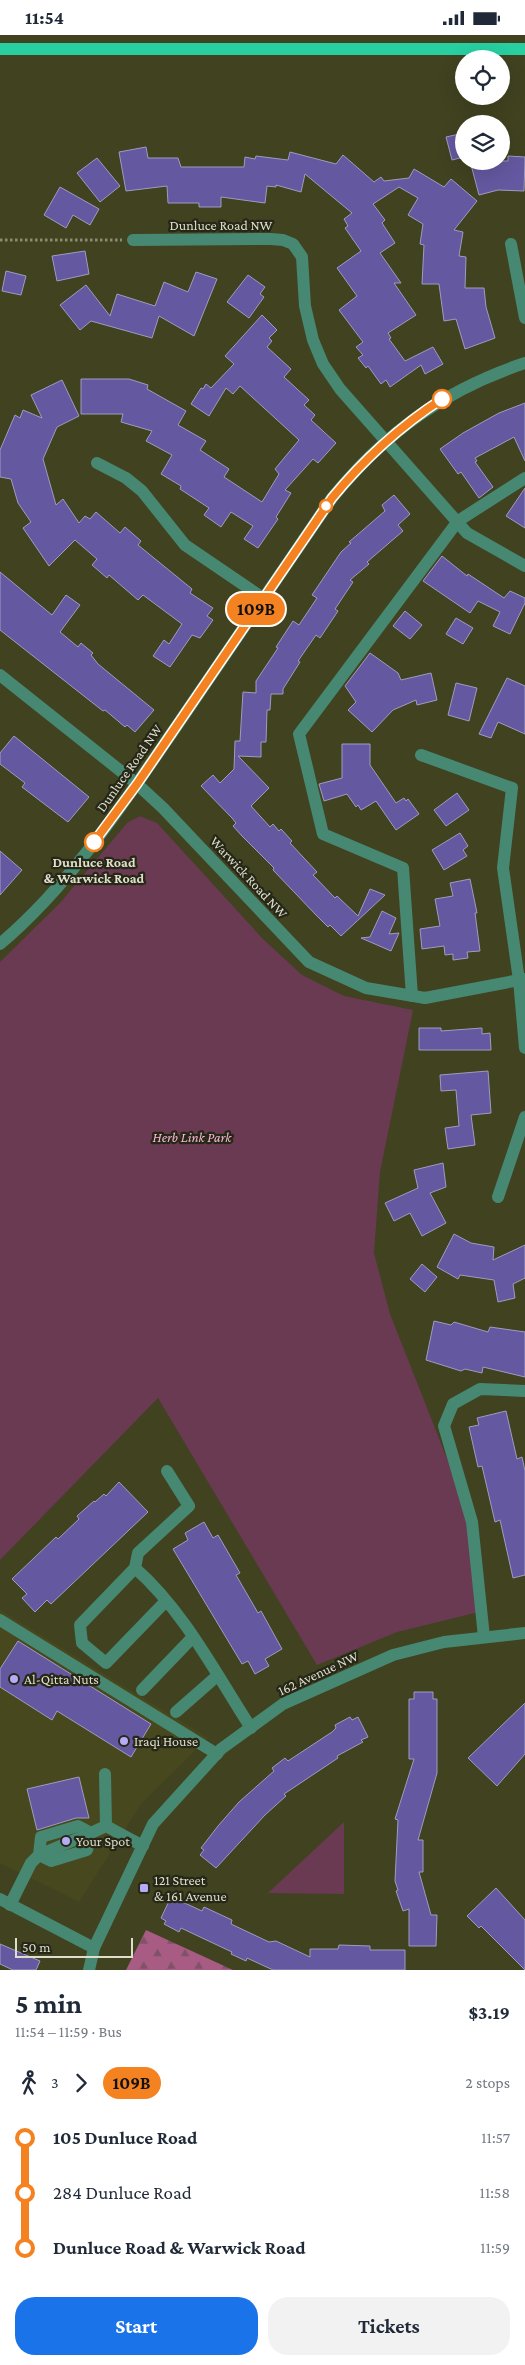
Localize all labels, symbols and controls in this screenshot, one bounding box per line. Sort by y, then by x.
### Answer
text: 11:54 [25,7,64,28]
map controls [455,50,510,170]
button: locate [455,50,510,105]
button: layers [455,115,510,170]
street label: Dunluce Road NW [170,217,273,233]
unlabelled marker [432,389,452,409]
unlabelled marker [319,499,333,513]
line badge: 109B [221,593,291,625]
text: 109B [237,599,275,619]
street label: Dunluce Road NW [93,721,165,815]
marker: Dunluce Road & Warwick Road [84,832,104,852]
street label: Warwick Road NW [207,833,291,921]
place label: Dunluce Road & Warwick Road [44,854,144,886]
park label: Herb Link Park [153,1129,232,1145]
street label: 162 Avenue NW [275,1647,361,1699]
place label: Al-Qitta Nuts [24,1671,99,1687]
marker: Al-Qitta Nuts [8,1673,20,1685]
place label: Iraqi House [134,1733,198,1749]
marker: Iraqi House [118,1735,130,1747]
place label: Your Spot [76,1833,130,1849]
marker: Your Spot [60,1835,72,1847]
place label: 121 Street & 161 Avenue [154,1872,227,1904]
marker: 121 Street & 161 Avenue [138,1882,150,1894]
scale bar [15,1935,132,1958]
text: 50 m [22,1939,50,1955]
text: 5 min [15,1988,82,2019]
text: $3.19 [469,2002,510,2023]
text: 11:54 – 11:59 · Bus [15,2023,122,2040]
icon: walk [15,2069,43,2097]
icon: forward [67,2069,95,2097]
text: 109B [113,2073,151,2093]
text: 3 [51,2074,59,2091]
text: 2 stops [465,2074,510,2091]
text: 105 Dunluce Road [53,2127,197,2148]
text: 11:57 [481,2129,510,2146]
text: 284 Dunluce Road [53,2182,192,2203]
text: 11:58 [480,2184,510,2201]
text: Dunluce Road & Warwick Road [53,2237,306,2258]
text: 11:59 [480,2239,510,2256]
button: Start [15,2297,258,2355]
button: Tickets [268,2297,510,2355]

